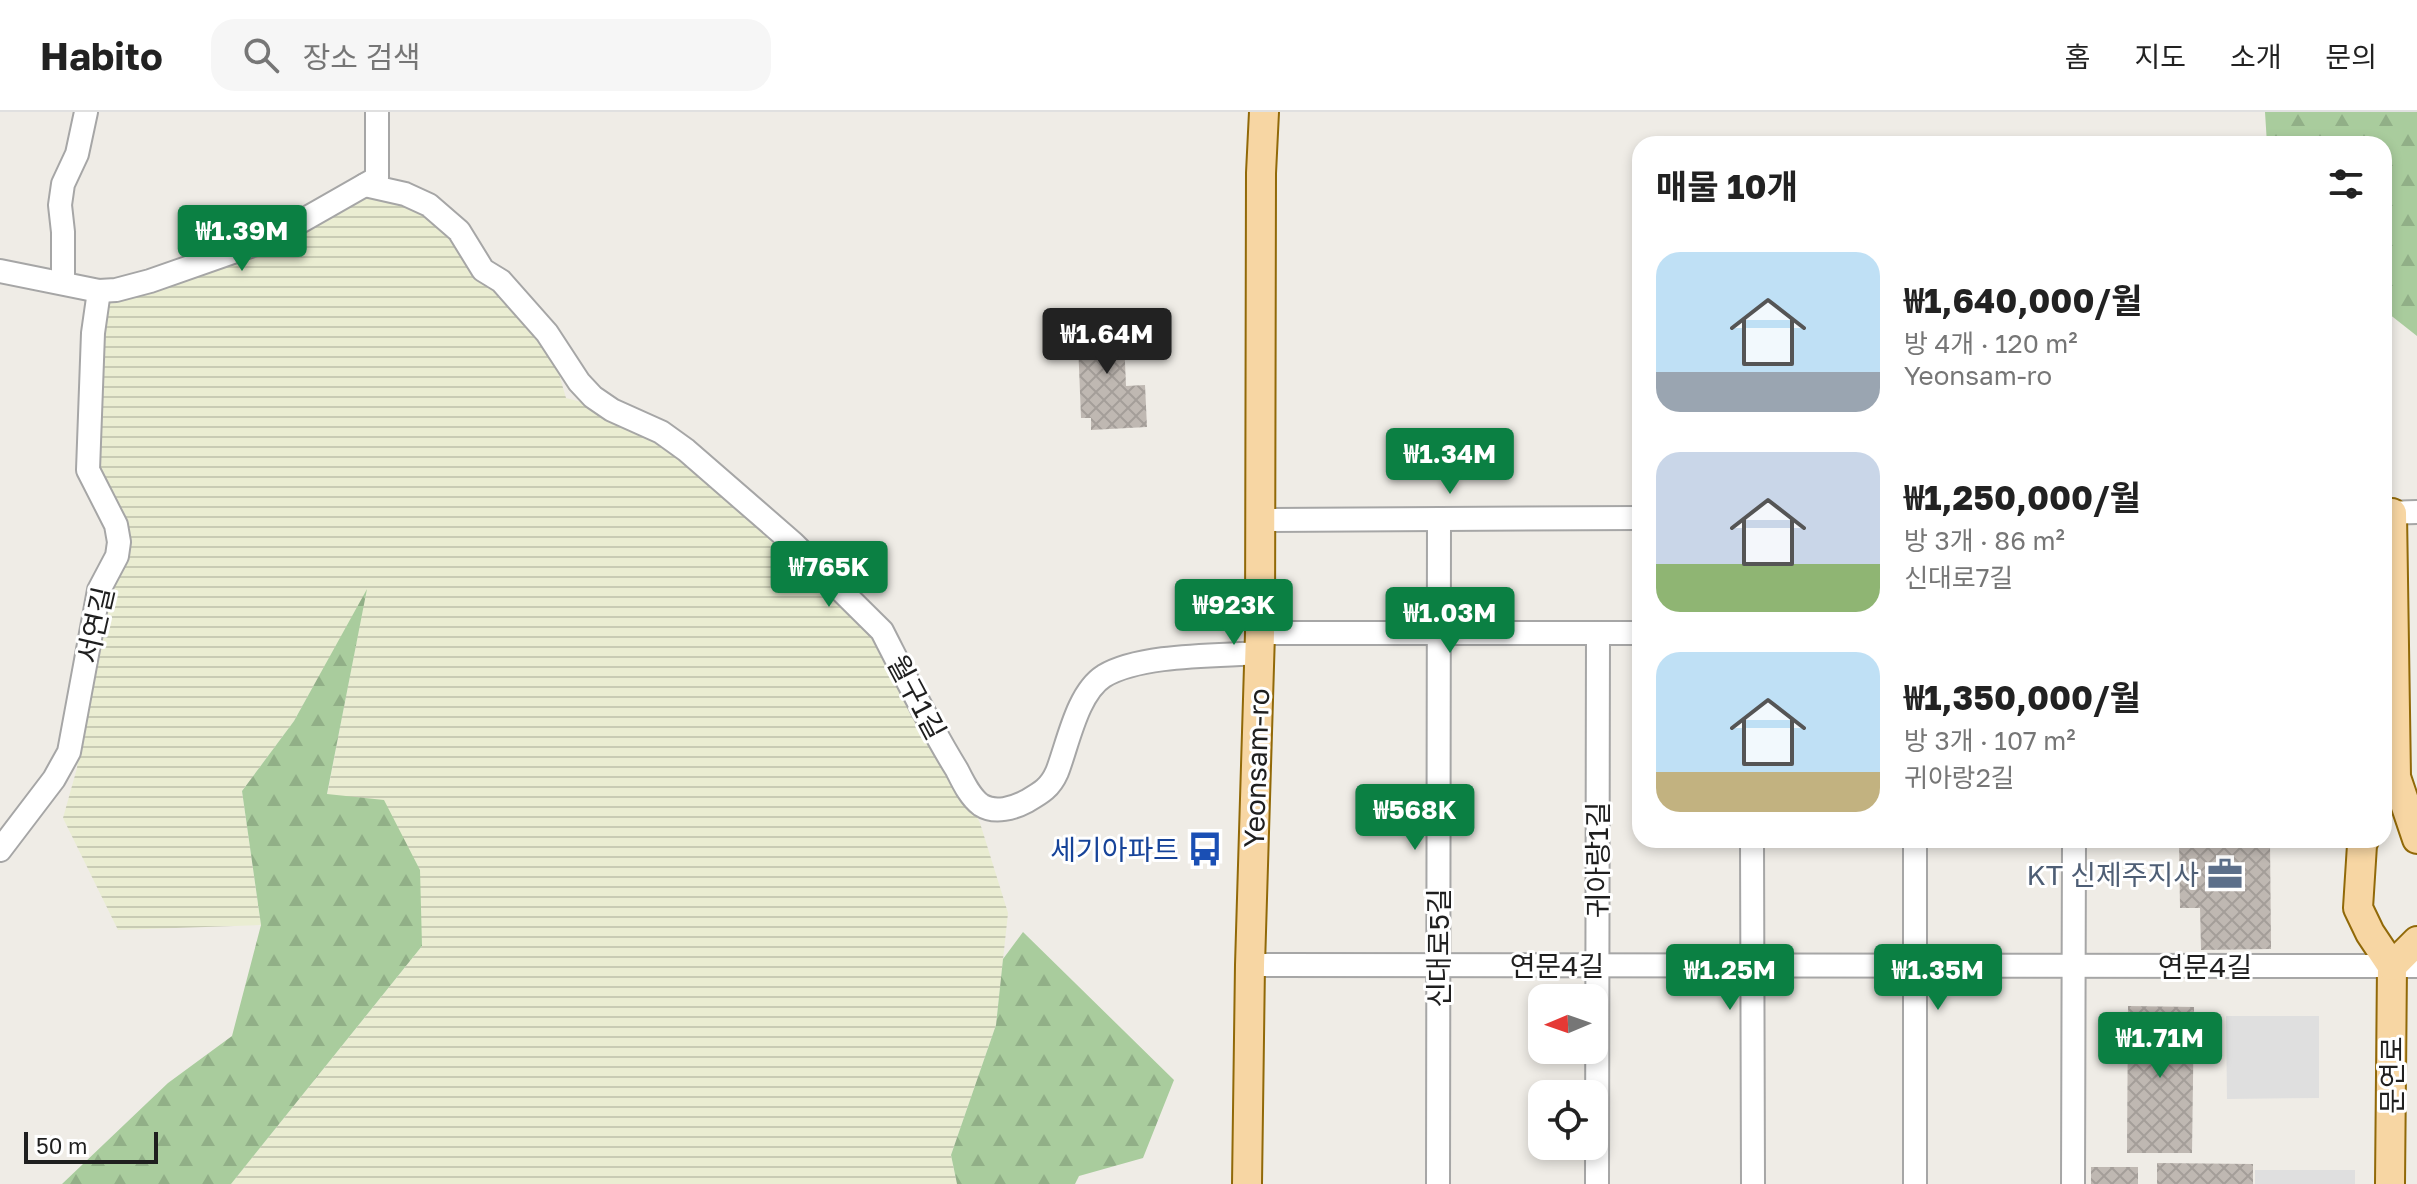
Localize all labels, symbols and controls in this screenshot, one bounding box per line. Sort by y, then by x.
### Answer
search box [211,19,771,91]
text: Habito [40,33,163,78]
icon: search [239,33,283,77]
text: 장소 검색 [303,39,421,75]
text: 홈 [2065,40,2090,73]
text: 지도 [2134,40,2186,73]
text: 소개 [2230,40,2281,73]
text: 문의 [2325,40,2377,73]
icon: filters [2324,162,2368,206]
text: 매물 10개 [1656,166,1798,206]
pin: ₩1.39M [177,205,307,273]
text: ₩1.39M [196,215,288,246]
text: ₩1,640,000/월 [1904,280,2142,320]
icon: home [1720,284,1816,380]
pin: ₩1.64M [1042,308,1172,376]
text: ₩1.64M [1061,318,1153,349]
text: 방 4개 · 120 m² [1904,328,2078,359]
text: Yeonsam-ro [1904,360,2052,391]
pin: ₩1.34M [1385,428,1515,496]
text: ₩1.34M [1404,438,1496,469]
text: ₩1,250,000/월 [1904,477,2141,517]
icon: home [1720,484,1816,580]
text: 방 3개 · 86 m² [1904,525,2065,556]
pin: ₩765K [773,541,885,609]
text: ₩765K [789,551,869,582]
text: 신대로7길 [1904,562,2013,593]
pin: ₩923K [1178,579,1290,647]
street label: 서연길 [70,584,120,666]
pin: ₩1.03M [1385,587,1515,655]
text: ₩923K [1193,589,1275,620]
text: ₩1.03M [1404,597,1496,628]
street label: 월구1길 [881,649,953,745]
text: ₩1,350,000/월 [1904,677,2141,717]
icon: home [1720,684,1816,780]
street label: Yeonsam-ro [1237,688,1275,848]
text: 방 3개 · 107 m² [1904,725,2076,756]
text: 귀아랑2길 [1904,762,2015,793]
pin: ₩568K [1359,784,1471,852]
text: ₩568K [1373,794,1457,825]
street label: 귀아랑1길 [1581,802,1614,918]
bus stop icon: 세기아파트 [1186,830,1224,868]
place label: 세기아파트 [1050,833,1179,866]
office icon: KT 신제주지사 [2206,855,2244,893]
place label: KT 신제주지사 [2027,858,2199,891]
street label: 신대로5길 [1422,888,1455,1008]
pin: ₩1.25M [1665,944,1795,1012]
pin: ₩1.35M [1873,944,2003,1012]
street label: 연문4길 [1510,949,1604,982]
street label: 연문4길 [2158,950,2252,983]
text: ₩1.25M [1684,954,1776,985]
text: ₩1.35M [1892,954,1984,985]
north arrow [1528,984,1608,1064]
map controls [1528,984,1608,1160]
pin: ₩1.71M [2095,1012,2225,1080]
text: ₩1.71M [2116,1022,2204,1053]
street label: 문연로 [2375,1036,2408,1114]
button: locate [1528,1080,1608,1160]
scale bar [24,1128,158,1164]
text: 50 m [36,1132,87,1159]

